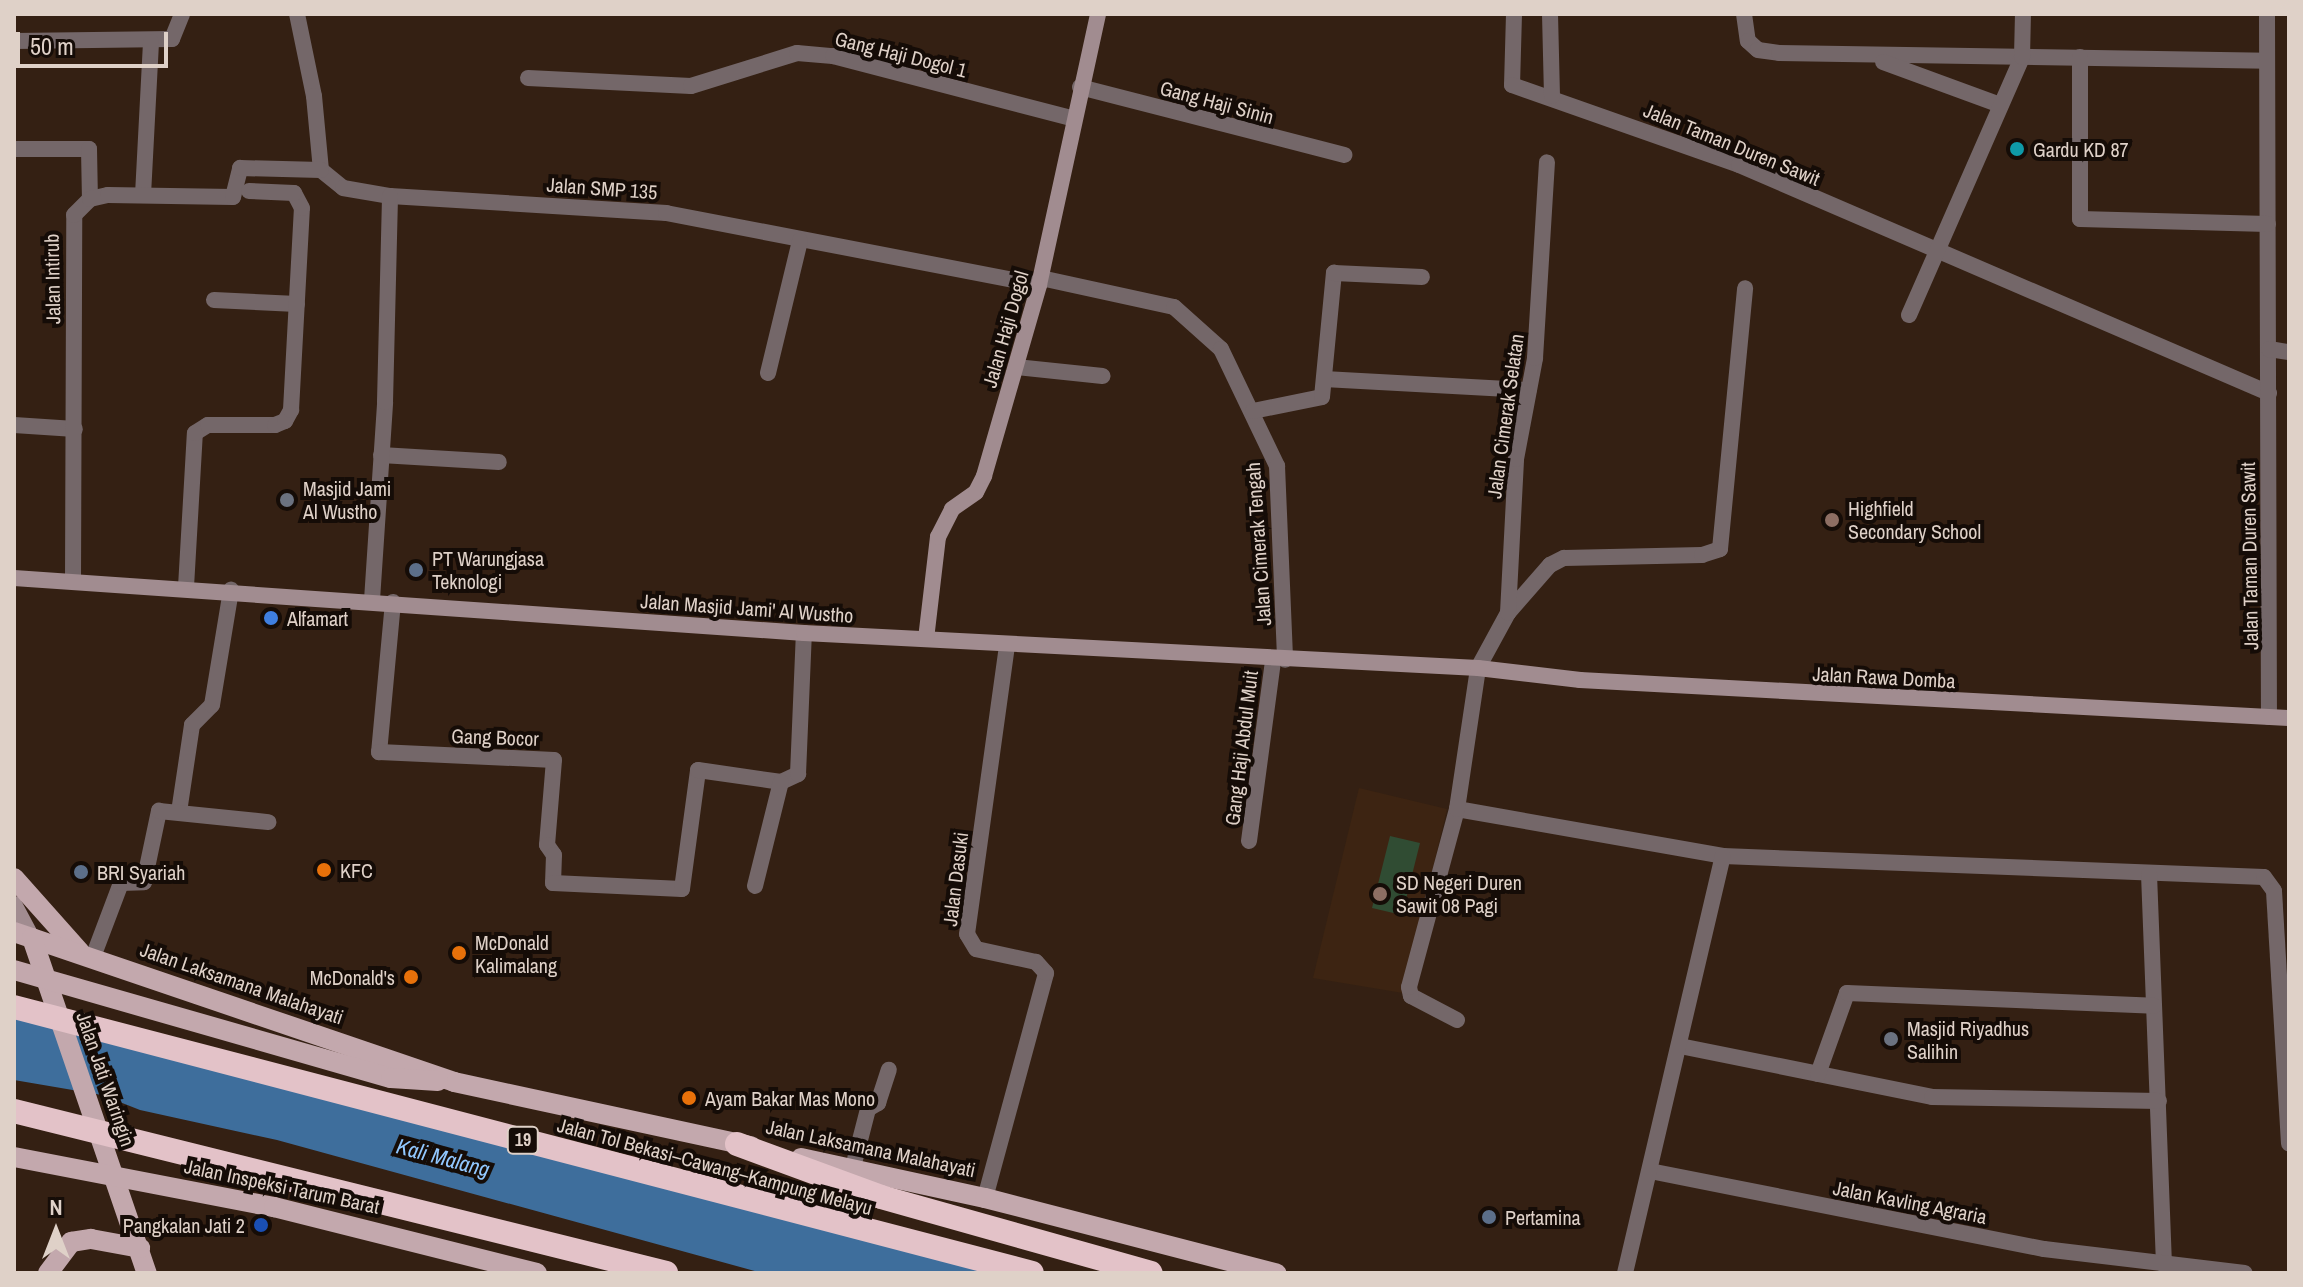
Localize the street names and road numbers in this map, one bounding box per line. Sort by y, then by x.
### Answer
street label: Gang Haji Dogol 1 [833,26,969,82]
street label: Gang Haji Sinin [1158,75,1276,129]
street label: Jalan Taman Duren Sawit [1640,98,1824,190]
street label: Jalan SMP 135 [546,172,658,204]
street label: Jalan Intirub [39,234,65,324]
street label: Jalan Haji Dogol [977,268,1033,390]
street label: Jalan Cimerak Selatan [1482,332,1528,500]
street label: Jalan Cimerak Tengah [1240,461,1276,627]
street label: Jalan Taman Duren Sawit [2235,462,2263,650]
street label: Jalan Masjid Jami' Al Wustho [639,589,855,627]
street label: Jalan Rawa Domba [1812,661,1956,693]
street label: Gang Haji Abdul Muit [1220,669,1262,827]
street label: Gang Bocor [451,723,539,751]
street label: Jalan Dasuki [937,830,973,928]
street label: Jalan Laksamana Malahayati [137,937,347,1029]
street label: Jalan Jati Waringin [72,1009,140,1149]
street label: Jalan Tol Bekasi–Cawang–Kampung Melayu [555,1112,875,1220]
street label: Jalan Laksamana Malahayati [764,1114,978,1182]
road number: 19 [505,1126,541,1154]
street label: Jalan Inspeksi Tarum Barat [182,1154,382,1218]
street label: Jalan Kavling Agraria [1831,1175,1989,1229]

